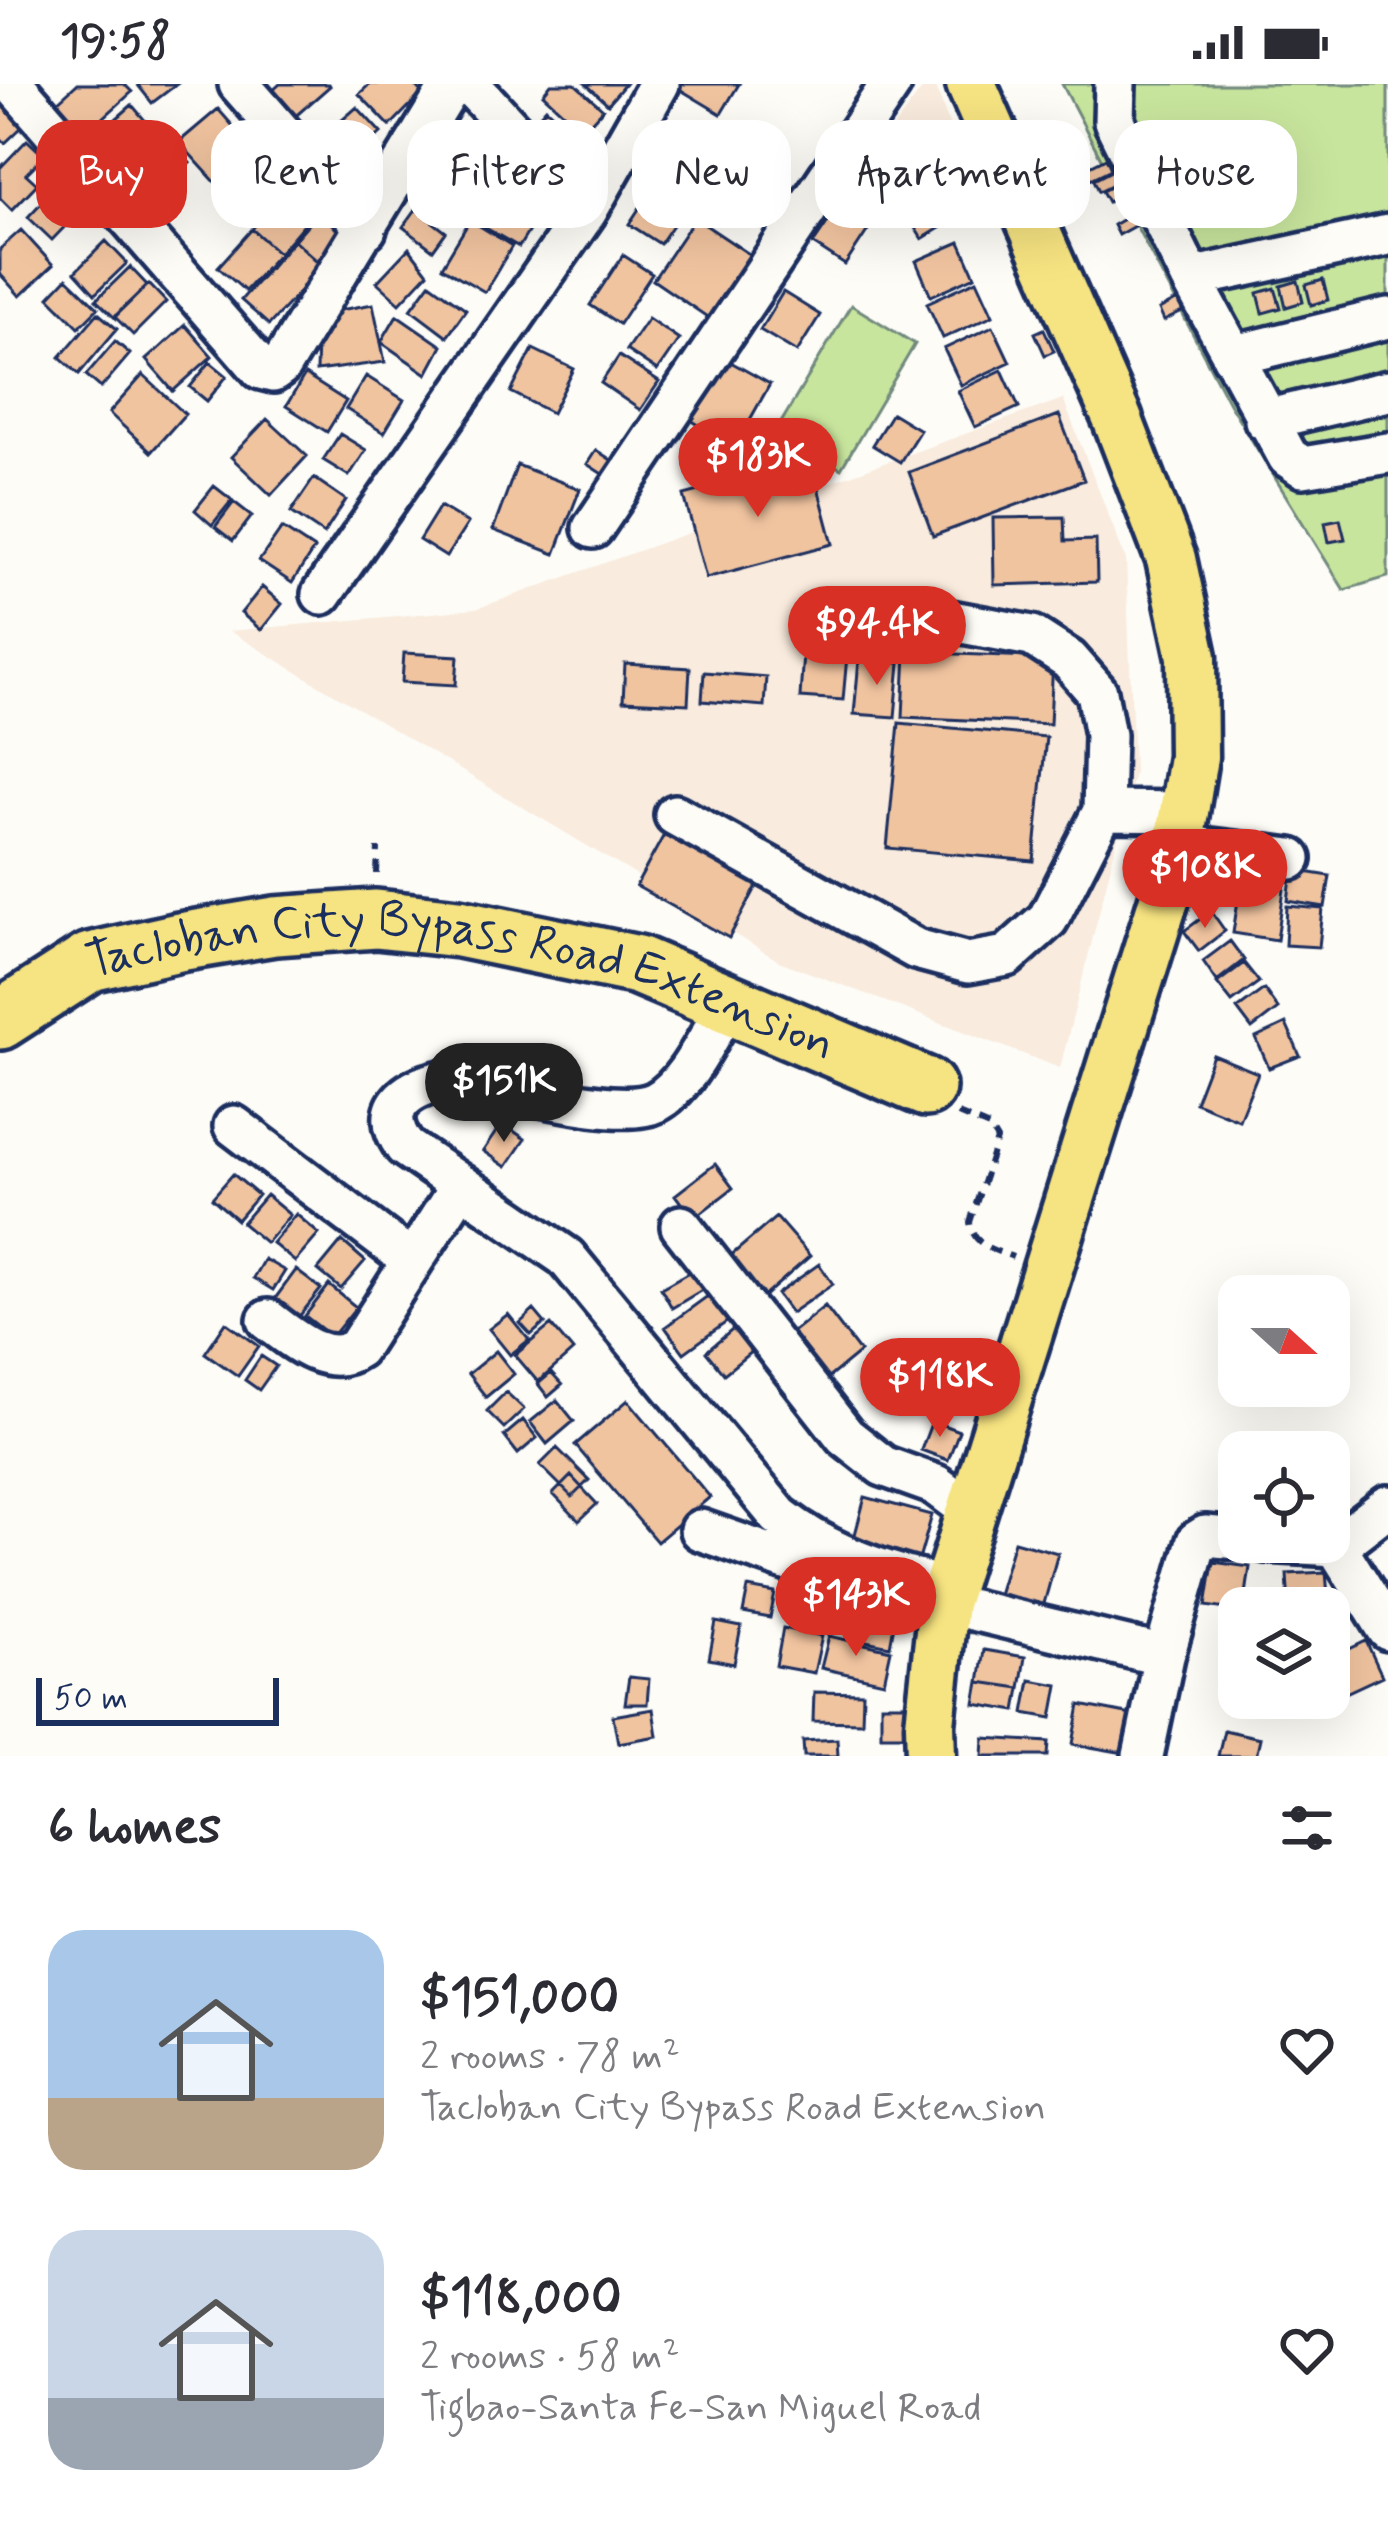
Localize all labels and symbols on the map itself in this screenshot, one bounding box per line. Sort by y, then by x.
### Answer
pin: $183K [674,418,842,520]
pin: $94.4K [779,586,975,688]
pin: $108K [1121,829,1289,931]
street label: Tacloban City Bypass Road Extension [80,887,845,1076]
pin: $151K [420,1043,588,1145]
north arrow [1218,1275,1350,1407]
pin: $118K [856,1338,1024,1440]
pin: $143K [772,1557,940,1659]
scale bar [36,1672,279,1725]

